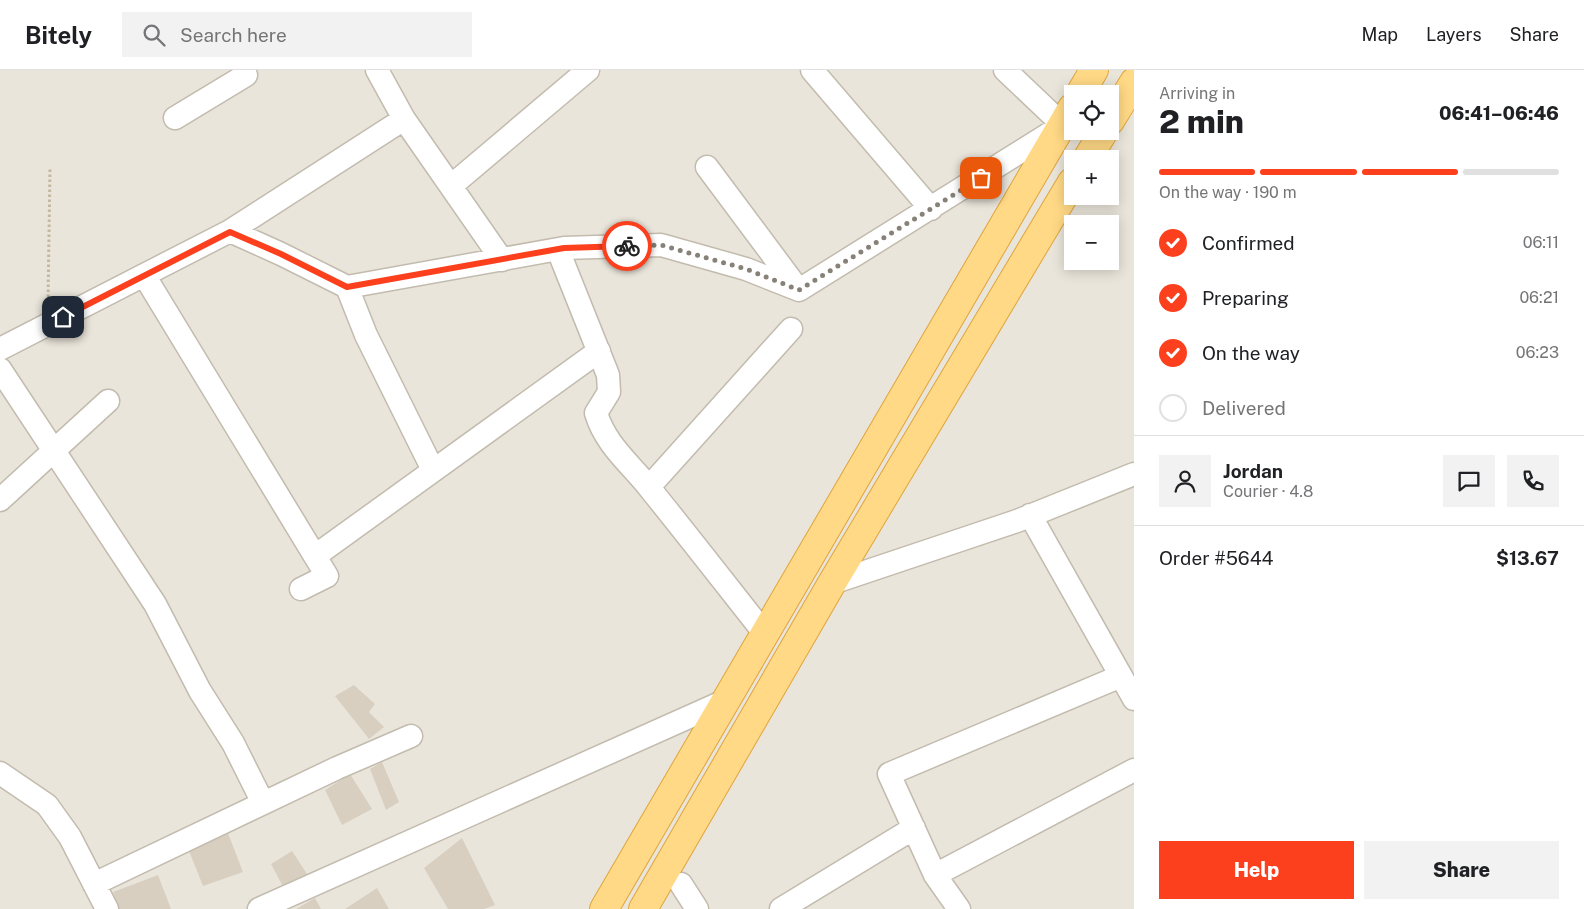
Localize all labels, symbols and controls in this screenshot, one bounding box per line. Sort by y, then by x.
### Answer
search box [122,12,472,57]
text: Bitely [25,21,92,49]
icon: search [140,21,168,49]
text: Search here [180,24,287,46]
text: Map [1362,24,1398,45]
text: Layers [1426,24,1482,45]
text: Share [1510,24,1559,45]
text: Arriving in [1159,84,1235,103]
map controls [1064,85,1119,270]
button: locate [1064,85,1119,140]
text: 06:41–06:46 [1439,102,1559,124]
text: 2 min [1159,103,1244,140]
button: + [1064,150,1119,205]
pin [960,157,1002,199]
icon: bag [967,164,995,192]
text: On the way · 190 m [1159,183,1297,202]
button: − [1064,215,1119,270]
courier [602,221,652,271]
icon: check [1159,229,1187,257]
icon: bike [613,232,641,260]
text: Confirmed [1202,232,1295,254]
text: 06:11 [1523,233,1559,252]
icon: check [1159,284,1187,312]
text: Preparing [1202,287,1289,309]
text: 06:21 [1519,288,1559,307]
pin [42,296,84,338]
icon: home [49,303,77,331]
icon: check [1159,339,1187,367]
text: On the way [1202,342,1300,364]
text: 06:23 [1516,343,1559,362]
text: Delivered [1202,397,1286,419]
button: person [1159,455,1211,507]
button: chat [1443,455,1495,507]
button: phone [1507,455,1559,507]
text: Jordan [1223,460,1283,482]
text: Courier · 4.8 [1223,482,1313,501]
text: Order #5644 [1159,547,1274,569]
text: $13.67 [1496,547,1559,569]
button: Help [1159,841,1354,899]
button: Share [1364,841,1559,899]

